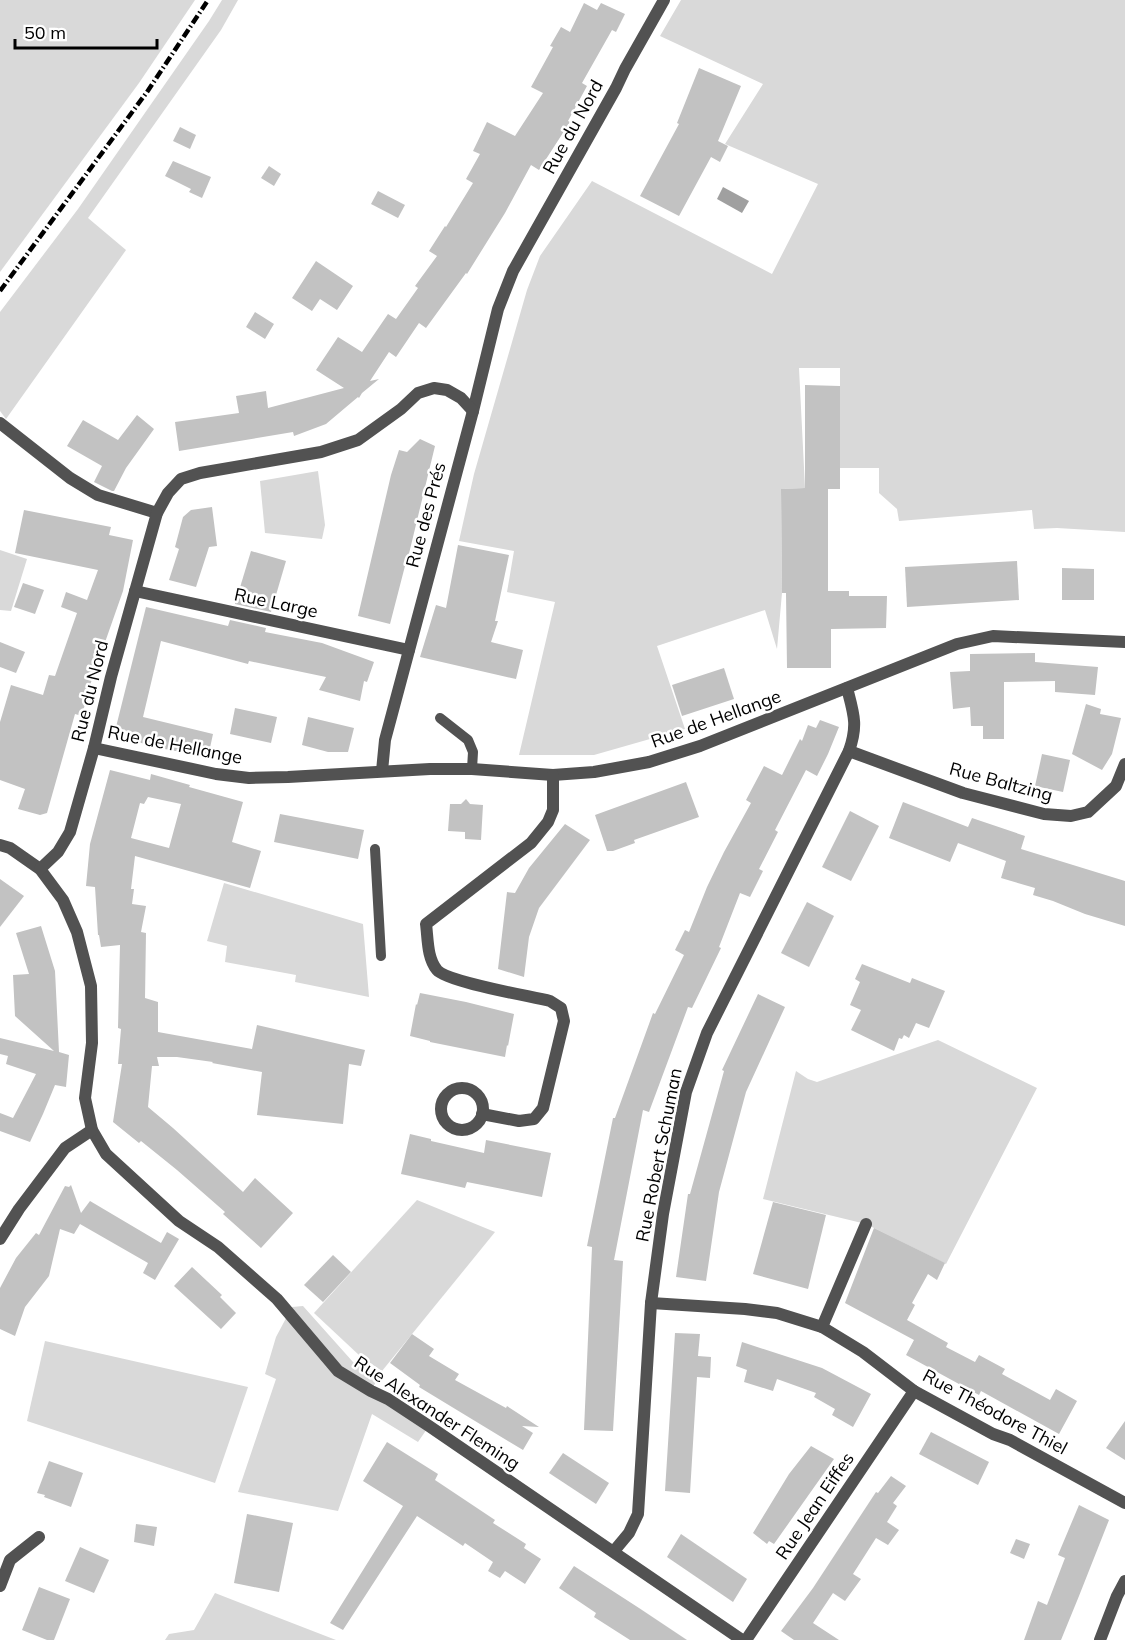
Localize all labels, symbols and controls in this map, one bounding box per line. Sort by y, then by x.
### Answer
scale bar [15,12,158,50]
text: 50 m [24,21,66,44]
street label: Rue du Nord [537,76,608,178]
street label: Rue des Prés [400,460,451,570]
street label: Rue Large [232,582,320,623]
street label: Rue du Nord [66,638,113,744]
street label: Rue de Hellange [648,684,784,753]
street label: Rue de Hellange [106,720,244,769]
street label: Rue Baltzing [947,757,1055,806]
street label: Rue Robert Schuman [630,1066,687,1244]
street label: Rue Alexander Fleming [350,1350,524,1475]
street label: Rue Théodore Thiel [919,1364,1072,1459]
street label: Rue Jean Eiffes [770,1448,859,1564]

